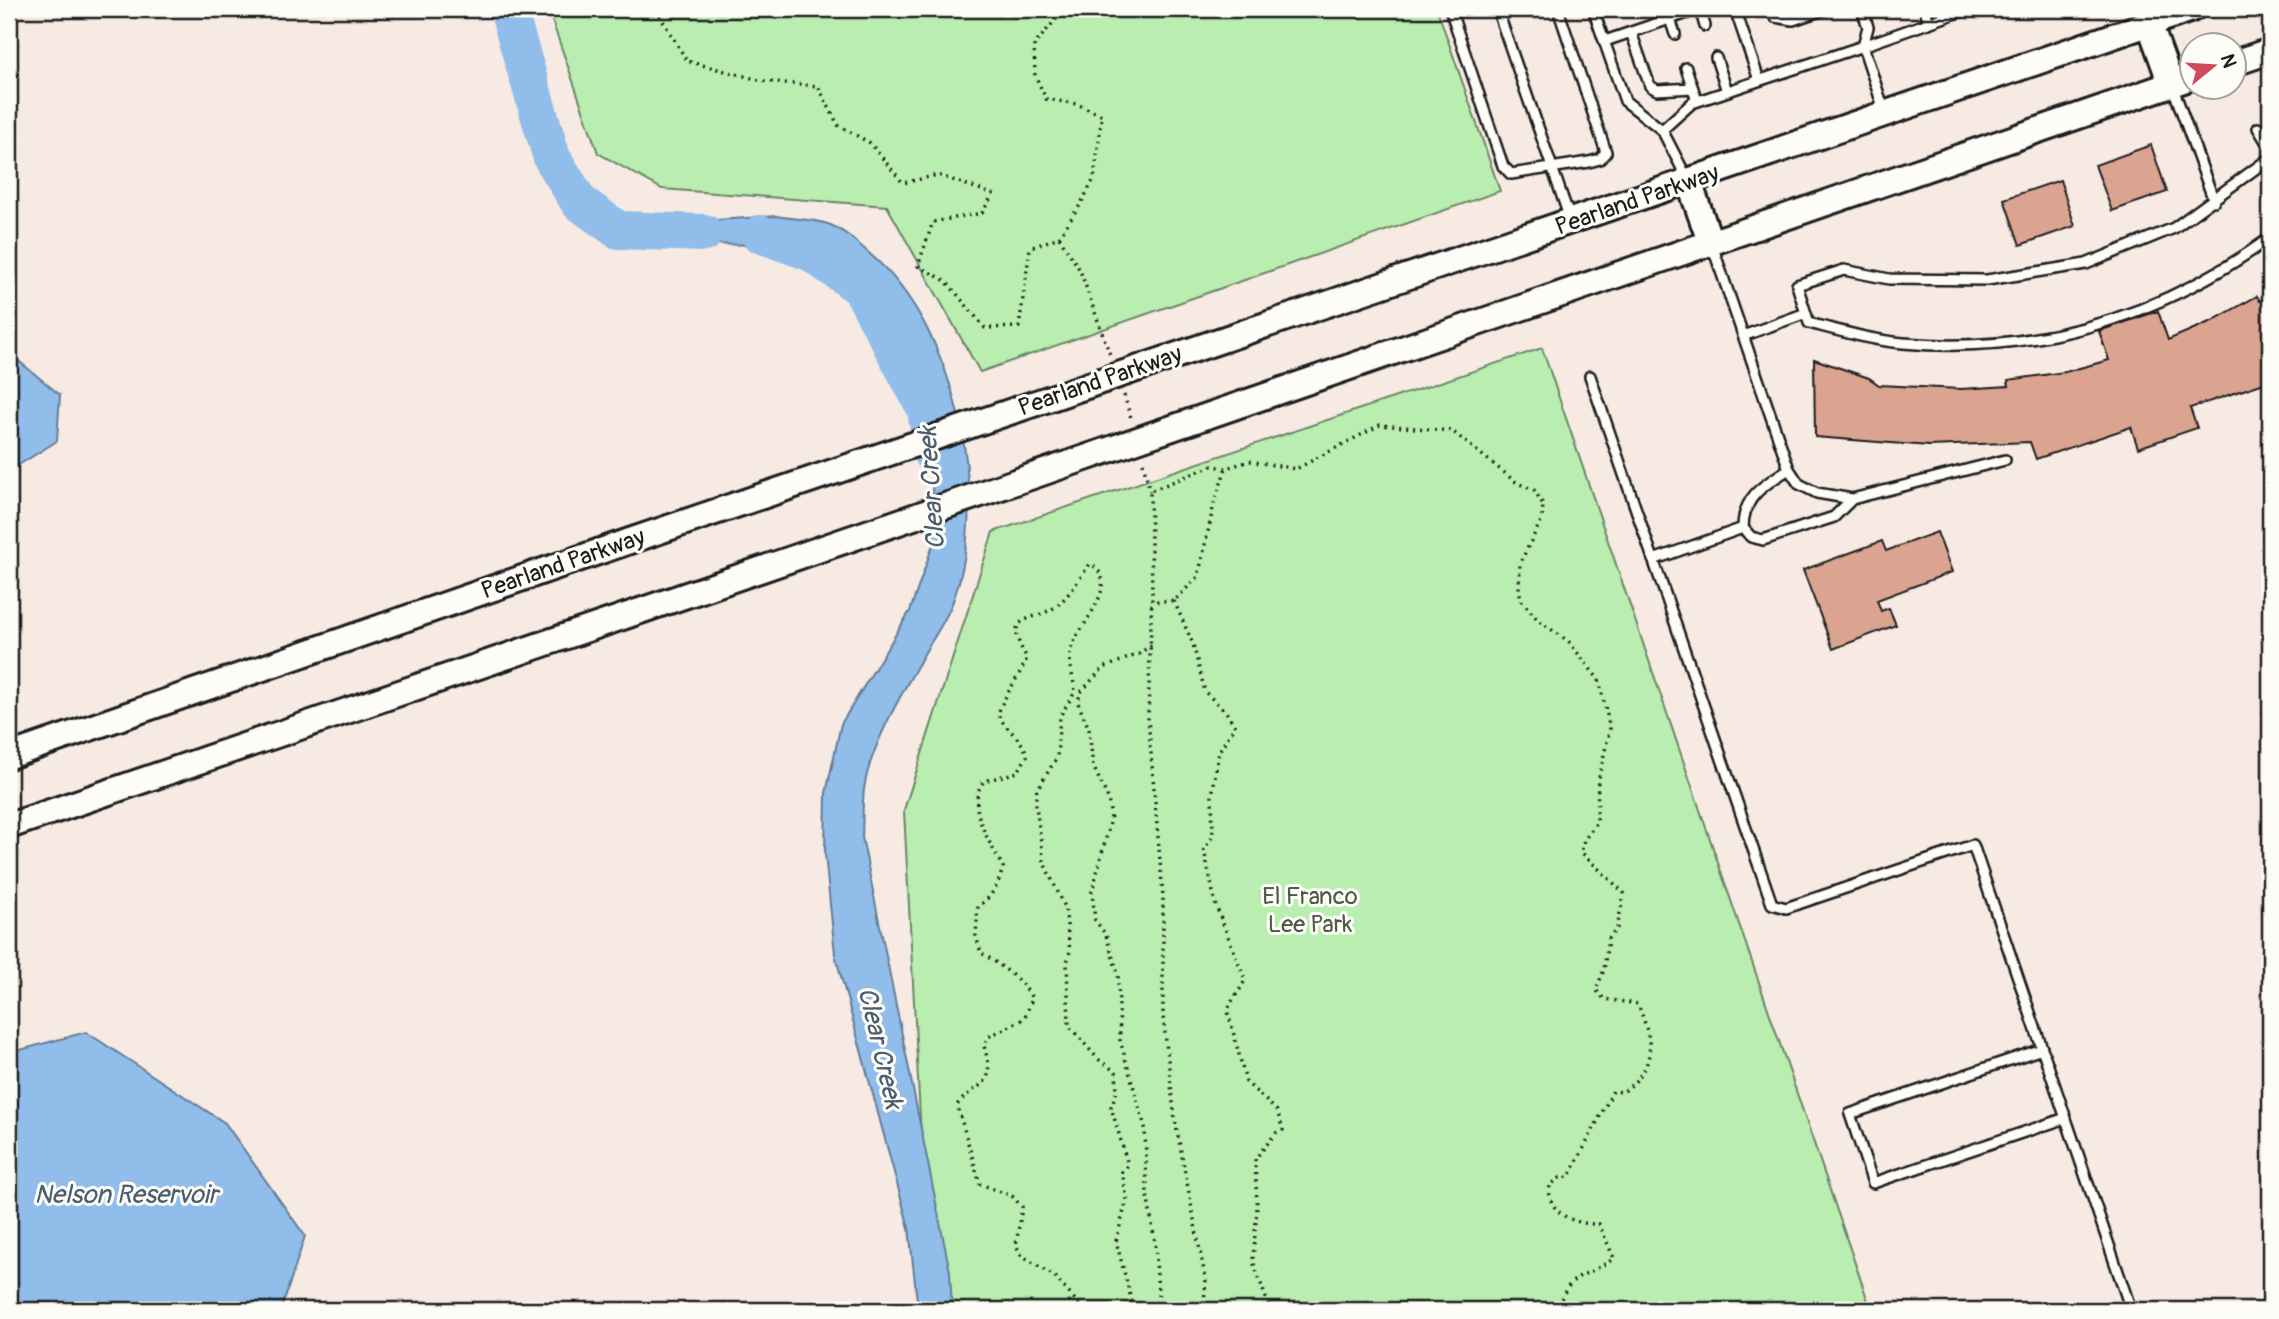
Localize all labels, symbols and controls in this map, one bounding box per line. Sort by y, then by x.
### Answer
north arrow [2178,32,2248,102]
text: N [2215,51,2242,71]
street label: Pearland Parkway [1551,158,1723,242]
street label: Pearland Parkway [1014,339,1186,423]
water label: Clear Creek [912,423,952,551]
street label: Pearland Parkway [477,522,649,606]
park label: El Franco Lee Park [1262,882,1358,939]
water label: Clear Creek [851,984,910,1114]
water label: Nelson Reservoir [34,1179,221,1211]

